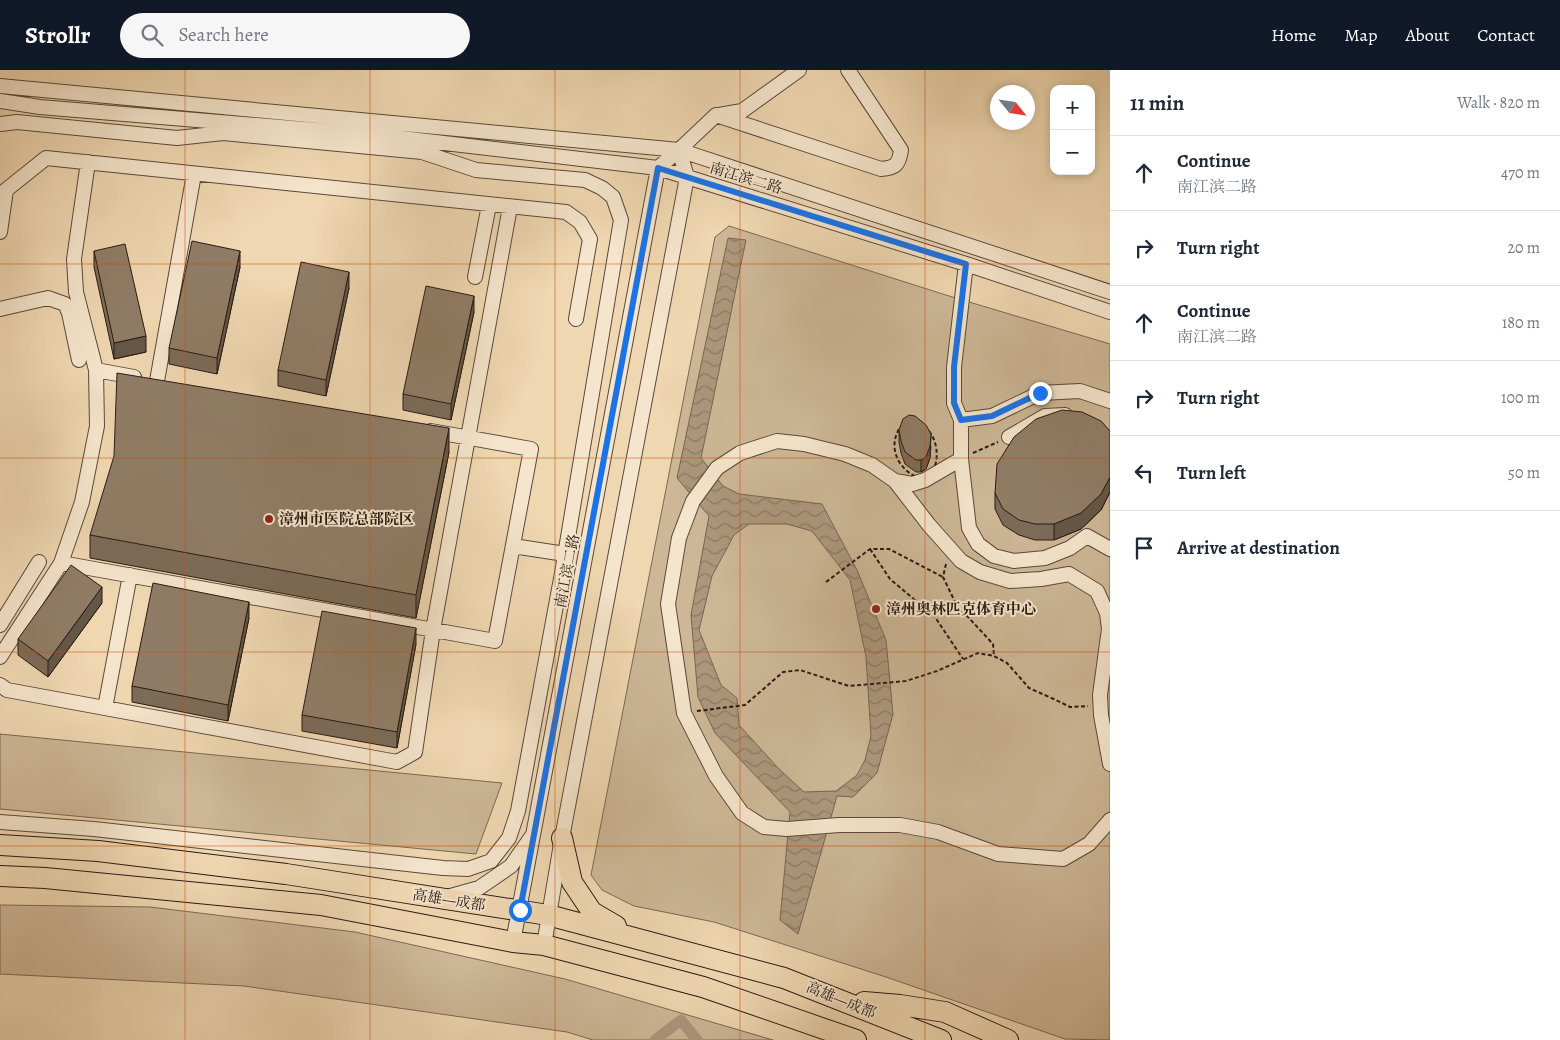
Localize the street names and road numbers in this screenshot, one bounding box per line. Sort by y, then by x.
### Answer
street label: 南江滨二路 [707,157,785,199]
street label: 南江滨二路 [550,532,584,610]
street label: 高雄—成都 [411,884,487,916]
street label: 高雄—成都 [803,977,879,1023]

